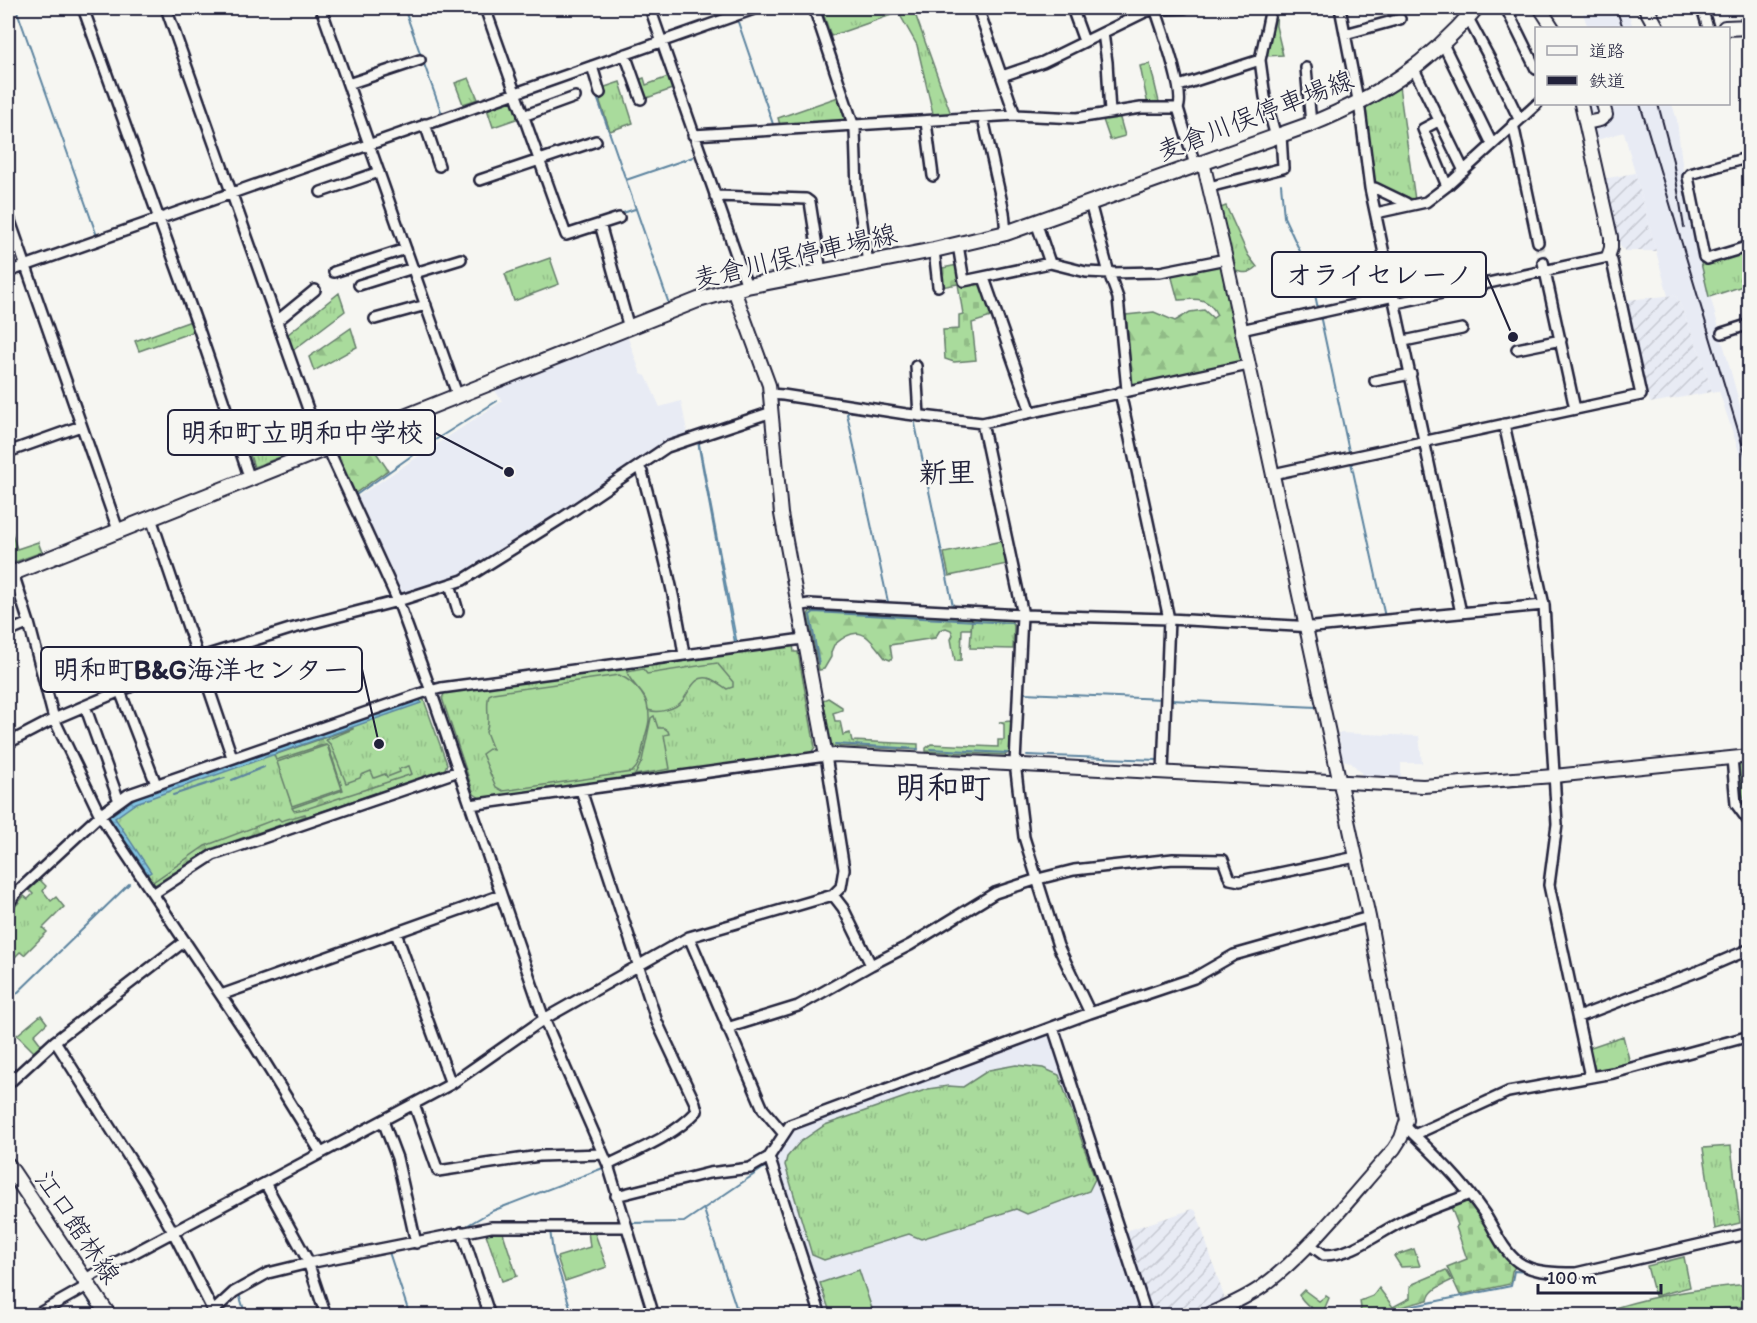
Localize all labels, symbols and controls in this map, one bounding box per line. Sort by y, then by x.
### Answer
legend [1535,27,1730,105]
text: 道路 [1589,40,1625,62]
street label: 麦倉川俣停車場線 [1152,63,1358,167]
text: 鉄道 [1589,70,1625,92]
street label: 麦倉川俣停車場線 [690,217,900,295]
callout: オライセレーノ [1272,252,1486,297]
text: オライセレーノ [1285,258,1473,291]
callout: 明和町立明和中学校 [168,410,435,455]
text: 明和町立明和中学校 [181,416,424,449]
district label: 新里 [919,455,975,489]
callout: 明和町B&G海洋センター [41,647,362,692]
text: 明和町B&G海洋センター [53,653,349,686]
district label: 明和町 [895,768,991,806]
street label: 江口館林線 [28,1164,128,1290]
scale bar [1538,1257,1661,1295]
text: 100 m [1547,1267,1597,1289]

